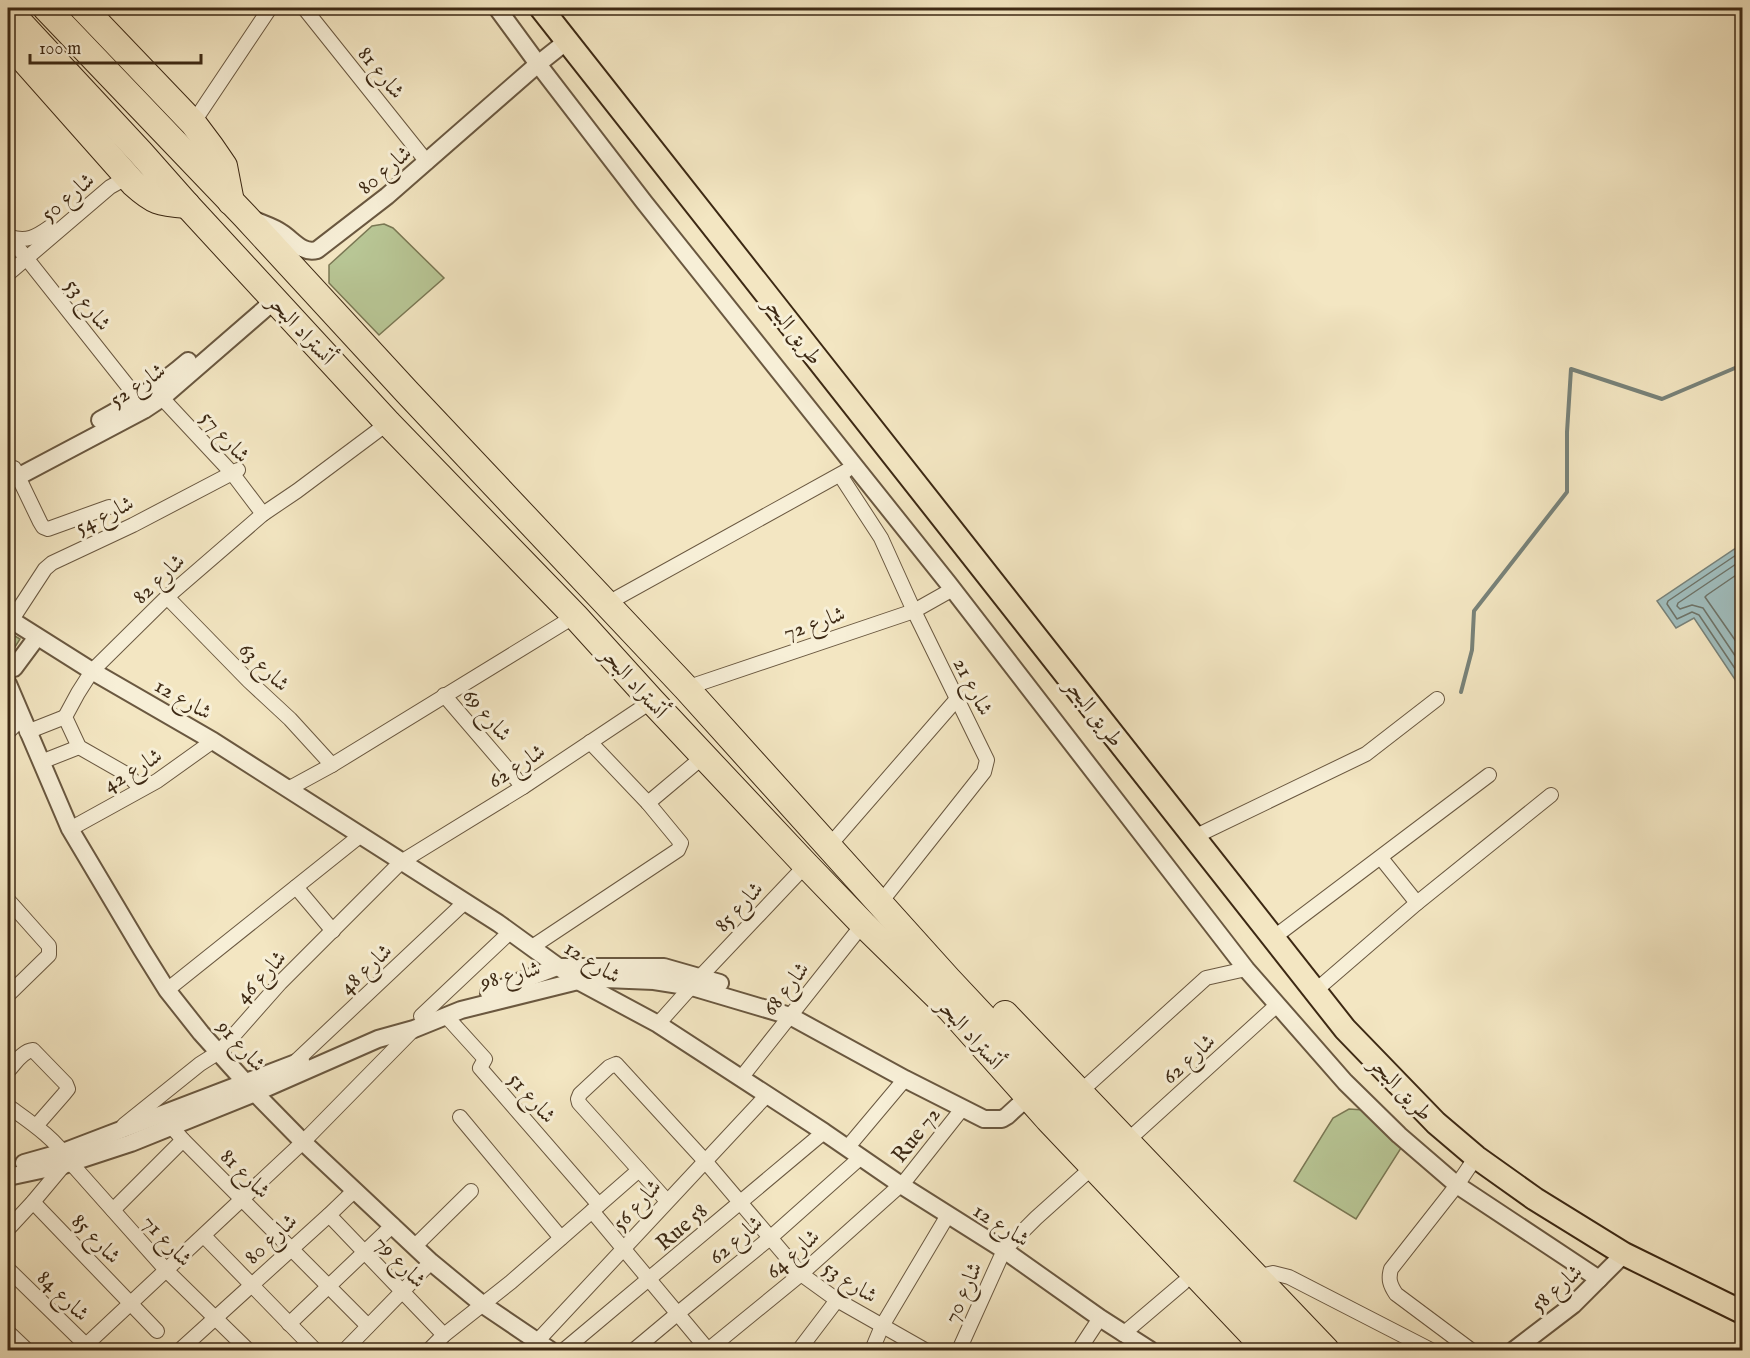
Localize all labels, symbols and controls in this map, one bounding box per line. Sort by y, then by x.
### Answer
scale bar [30,27,201,65]
text: 100 m [39,38,81,61]
street label: شارع 81 [348,41,410,107]
street label: شارع 80 [352,140,420,204]
street label: شارع 50 [36,167,103,230]
street label: شارع 53 [56,273,117,339]
street label: أتستراد البحر [259,285,343,372]
street label: طريق البحر [756,290,828,371]
street label: شارع 52 [105,357,173,417]
street label: شارع 57 [191,405,255,471]
street label: شارع 54 [71,490,140,545]
street label: شارع 82 [127,548,194,613]
street label: شارع 72 [780,600,850,650]
street label: شارع 63 [230,636,295,701]
street label: أتستراد البحر [593,638,676,726]
street label: شارع 21 [943,653,999,722]
street label: شارع 12 [148,672,217,730]
street label: طريق البحر [1057,672,1129,753]
street label: شارع 69 [453,683,517,750]
street label: شارع 62 [483,738,553,798]
street label: شارع 42 [98,742,169,802]
street label: شارع 85 [709,876,772,941]
street label: شارع 12 [557,935,625,993]
street label: شارع 48 [334,938,401,1003]
street label: شارع 46 [230,945,295,1012]
street label: شارع 98 [476,955,544,1000]
street label: شارع 68 [757,957,819,1024]
street label: أتستراد البحر [929,989,1012,1077]
street label: شارع 91 [207,1014,271,1080]
street label: شارع 62 [1157,1028,1224,1093]
street label: طريق البحر [1361,1049,1438,1128]
street label: شارع 51 [499,1067,561,1132]
street label: Rue 72 [886,1102,947,1169]
street label: شارع 81 [211,1143,276,1208]
street label: شارع 56 [607,1174,670,1239]
street label: Rue 58 [651,1197,714,1258]
street label: شارع 12 [966,1197,1034,1257]
street label: شارع 85 [63,1208,126,1273]
street label: شارع 80 [239,1208,306,1273]
street label: شارع 71 [133,1209,198,1275]
street label: شارع 62 [703,1210,771,1274]
street label: شارع 64 [760,1223,828,1288]
street label: شارع 79 [365,1230,431,1297]
street label: شارع 53 [816,1255,882,1313]
street label: شارع 70 [938,1258,992,1329]
street label: شارع 58 [1526,1258,1591,1321]
street label: شارع 84 [28,1265,95,1330]

